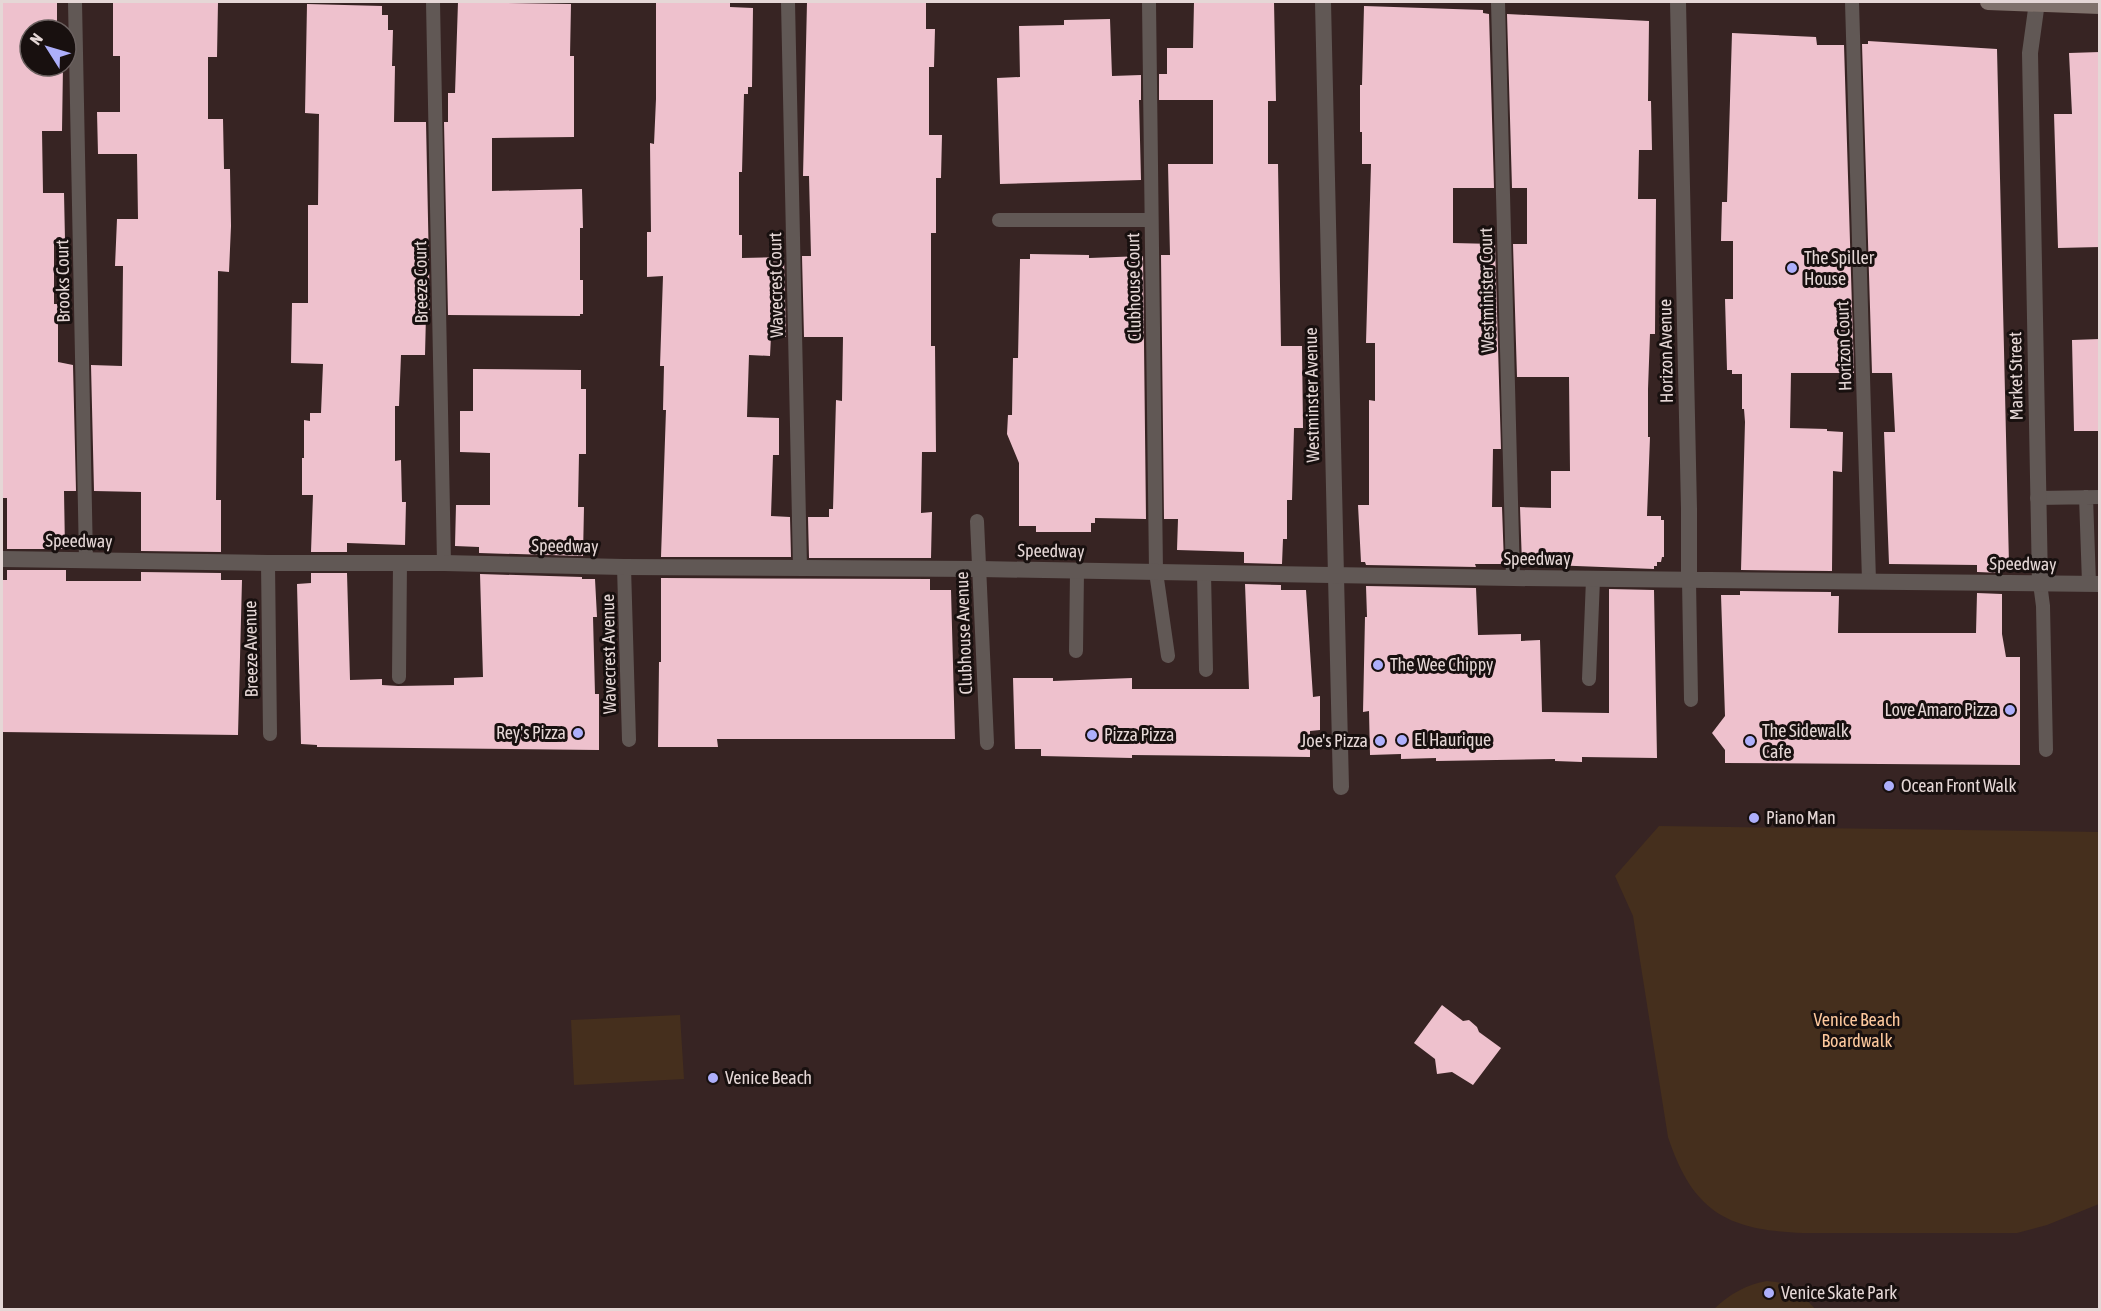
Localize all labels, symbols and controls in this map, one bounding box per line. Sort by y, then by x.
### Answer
north arrow [18,18,78,78]
text: N [26,30,46,48]
street label: Westminister Court [1475,227,1498,353]
street label: Wavecrest Court [764,232,787,338]
street label: Clubhouse Court [1122,233,1145,341]
street label: Brooks Court [51,239,74,323]
street label: Breeze Court [409,241,432,323]
place label: The Spiller House [1804,247,1875,289]
marker: The Spiller House [1785,261,1799,275]
street label: Horizon Avenue [1654,299,1677,403]
street label: Horizon Court [1831,301,1856,391]
street label: Westminster Avenue [1300,327,1323,463]
street label: Market Street [2004,332,2027,420]
street label: Speedway [45,529,113,552]
street label: Speedway [531,534,599,557]
street label: Speedway [1017,539,1085,562]
street label: Speedway [1503,548,1571,569]
street label: Speedway [1989,552,2057,575]
street label: Clubhouse Avenue [951,571,976,695]
street label: Wavecrest Avenue [597,594,620,714]
street label: Breeze Avenue [239,600,262,698]
place label: The Wee Chippy [1390,654,1493,675]
marker: The Wee Chippy [1371,658,1385,672]
place label: Love Amaro Pizza [1885,699,1998,720]
marker: Love Amaro Pizza [2003,703,2017,717]
place label: The Sidewalk Cafe [1762,720,1849,762]
place label: Rey's Pizza [496,722,566,743]
place label: Pizza Pizza [1104,724,1174,745]
marker: Rey's Pizza [571,726,585,740]
marker: Pizza Pizza [1085,728,1099,742]
place label: El Haurique [1414,729,1491,750]
place label: Joe's Pizza [1300,730,1368,751]
marker: El Haurique [1395,733,1409,747]
marker: Joe's Pizza [1373,734,1387,748]
marker: The Sidewalk Cafe [1743,734,1757,748]
place label: Ocean Front Walk [1901,775,2017,796]
marker: Ocean Front Walk [1882,779,1896,793]
place label: Piano Man [1766,807,1836,828]
marker: Piano Man [1747,811,1761,825]
park label: Venice Beach Boardwalk [1813,1009,1901,1051]
place label: Venice Beach [725,1067,812,1088]
marker: Venice Beach [706,1071,720,1085]
place label: Venice Skate Park [1781,1282,1897,1303]
marker: Venice Skate Park [1762,1286,1776,1300]

